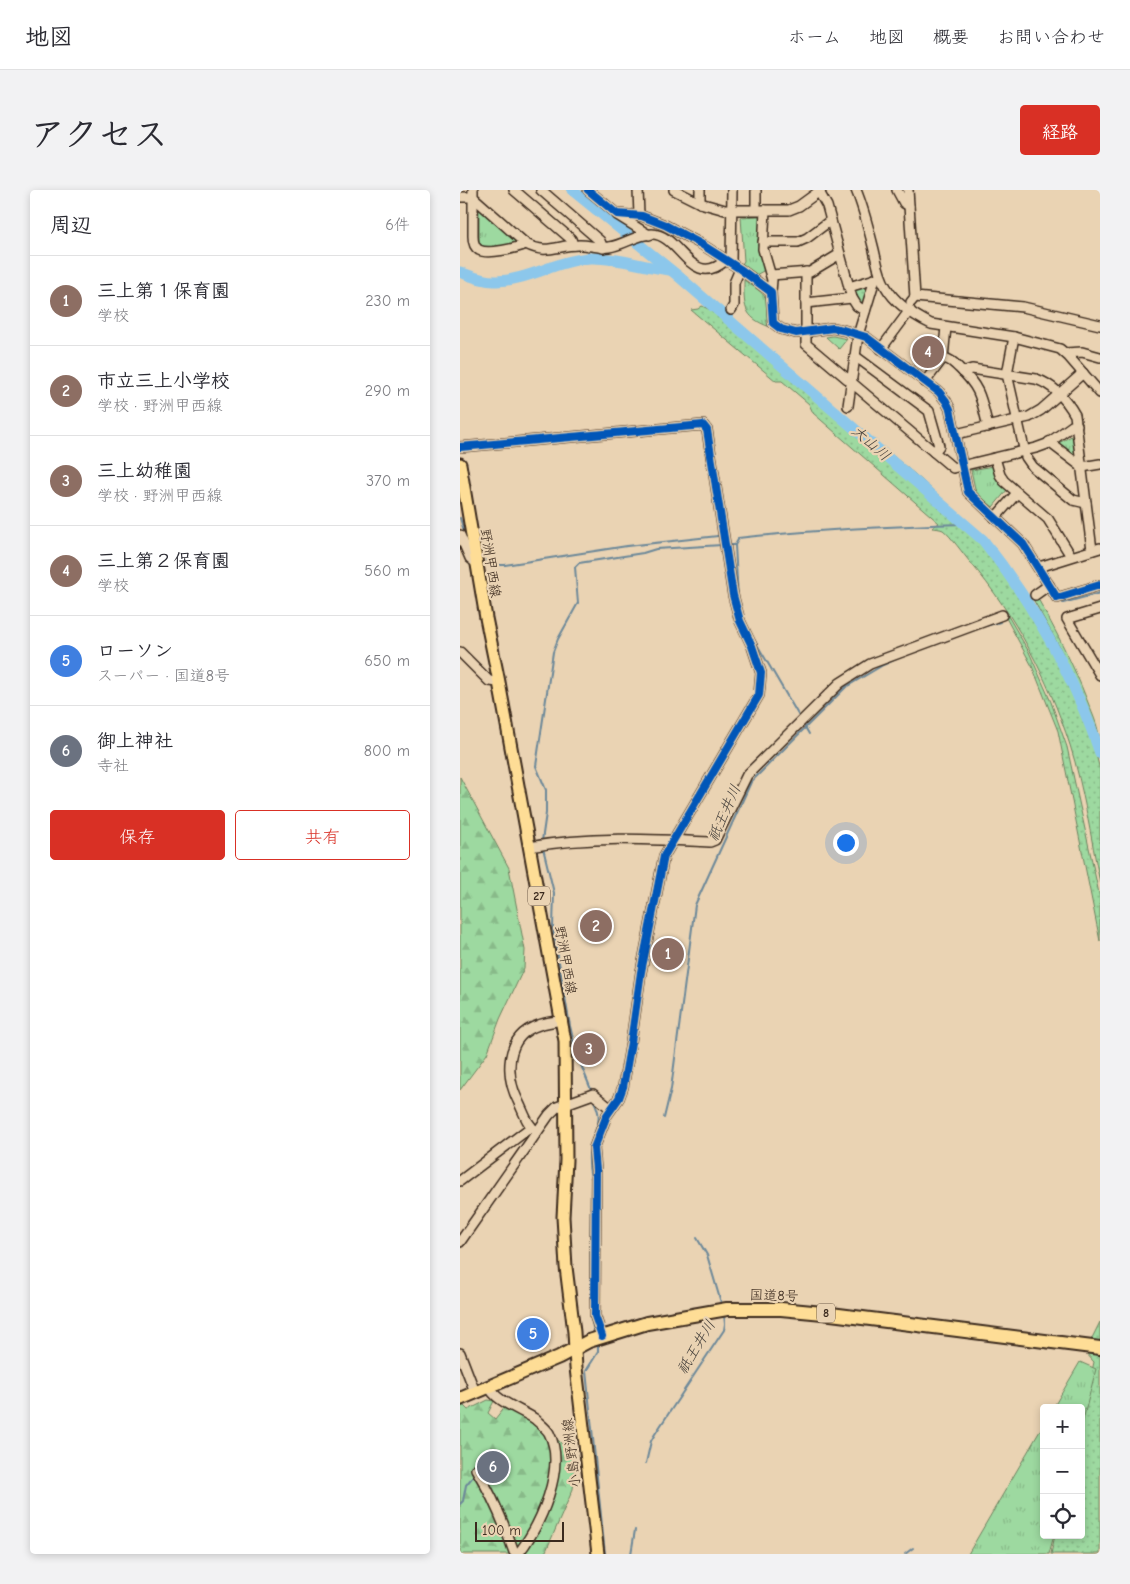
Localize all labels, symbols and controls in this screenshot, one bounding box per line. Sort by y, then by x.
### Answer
text: 地図 [25,23,73,51]
text: ホーム [788,27,841,48]
text: 地図 [869,27,905,48]
text: 概要 [933,27,969,48]
text: お問い合わせ [997,27,1105,48]
button: 経路 [1020,105,1100,155]
text: アクセス [30,114,168,155]
text: 周辺 [50,213,92,237]
text: 6件 [385,216,410,234]
text: 三上第１保育園 [97,280,230,302]
text: 1 [63,292,69,310]
text: 230 m [365,292,410,310]
text: 学校 [97,307,129,325]
pin: 4 [912,333,944,371]
text: 市立三上小学校 [97,370,230,392]
text: 2 [62,382,70,400]
text: 290 m [365,382,410,400]
text: 学校 · 野洲甲西線 [97,397,223,415]
water label: 大山川 [848,421,894,465]
text: 三上幼稚園 [97,460,192,482]
text: 3 [62,472,70,490]
text: 370 m [366,472,410,490]
text: 学校 · 野洲甲西線 [97,487,223,505]
street label: 野洲甲西線 [477,527,504,599]
text: 三上第２保育園 [97,550,230,572]
text: 4 [62,562,70,580]
text: 560 m [364,562,410,580]
text: 学校 [97,577,129,595]
text: ローソン [97,640,173,662]
text: 5 [62,652,70,670]
text: 650 m [364,652,410,670]
text: スーパー · 国道8号 [97,667,230,685]
text: 御上神社 [97,730,173,752]
text: 6 [62,742,70,760]
text: 800 m [364,742,410,760]
text: 寺社 [97,757,129,775]
water label: 祇王井川 [704,782,744,844]
button: 保存 [50,810,225,860]
button: 共有 [235,810,410,860]
your location [833,830,859,856]
road number: 27 [528,886,550,906]
pin: 2 [580,907,612,945]
street label: 野洲甲西線 [551,924,580,996]
pin: 1 [652,935,684,973]
pin: 3 [573,1030,605,1068]
street label: 国道8号 [749,1286,799,1305]
road number: 8 [817,1304,835,1322]
pin: 5 [517,1315,549,1353]
water label: 祇王井川 [673,1317,719,1377]
map controls [1040,1404,1085,1539]
button: + [1040,1404,1085,1449]
street label: 小島野洲線 [559,1417,584,1489]
pin: 6 [477,1448,509,1486]
button: − [1040,1449,1085,1494]
button: locate [1040,1494,1085,1539]
scale bar [475,1519,564,1542]
text: 100 m [482,1522,521,1539]

